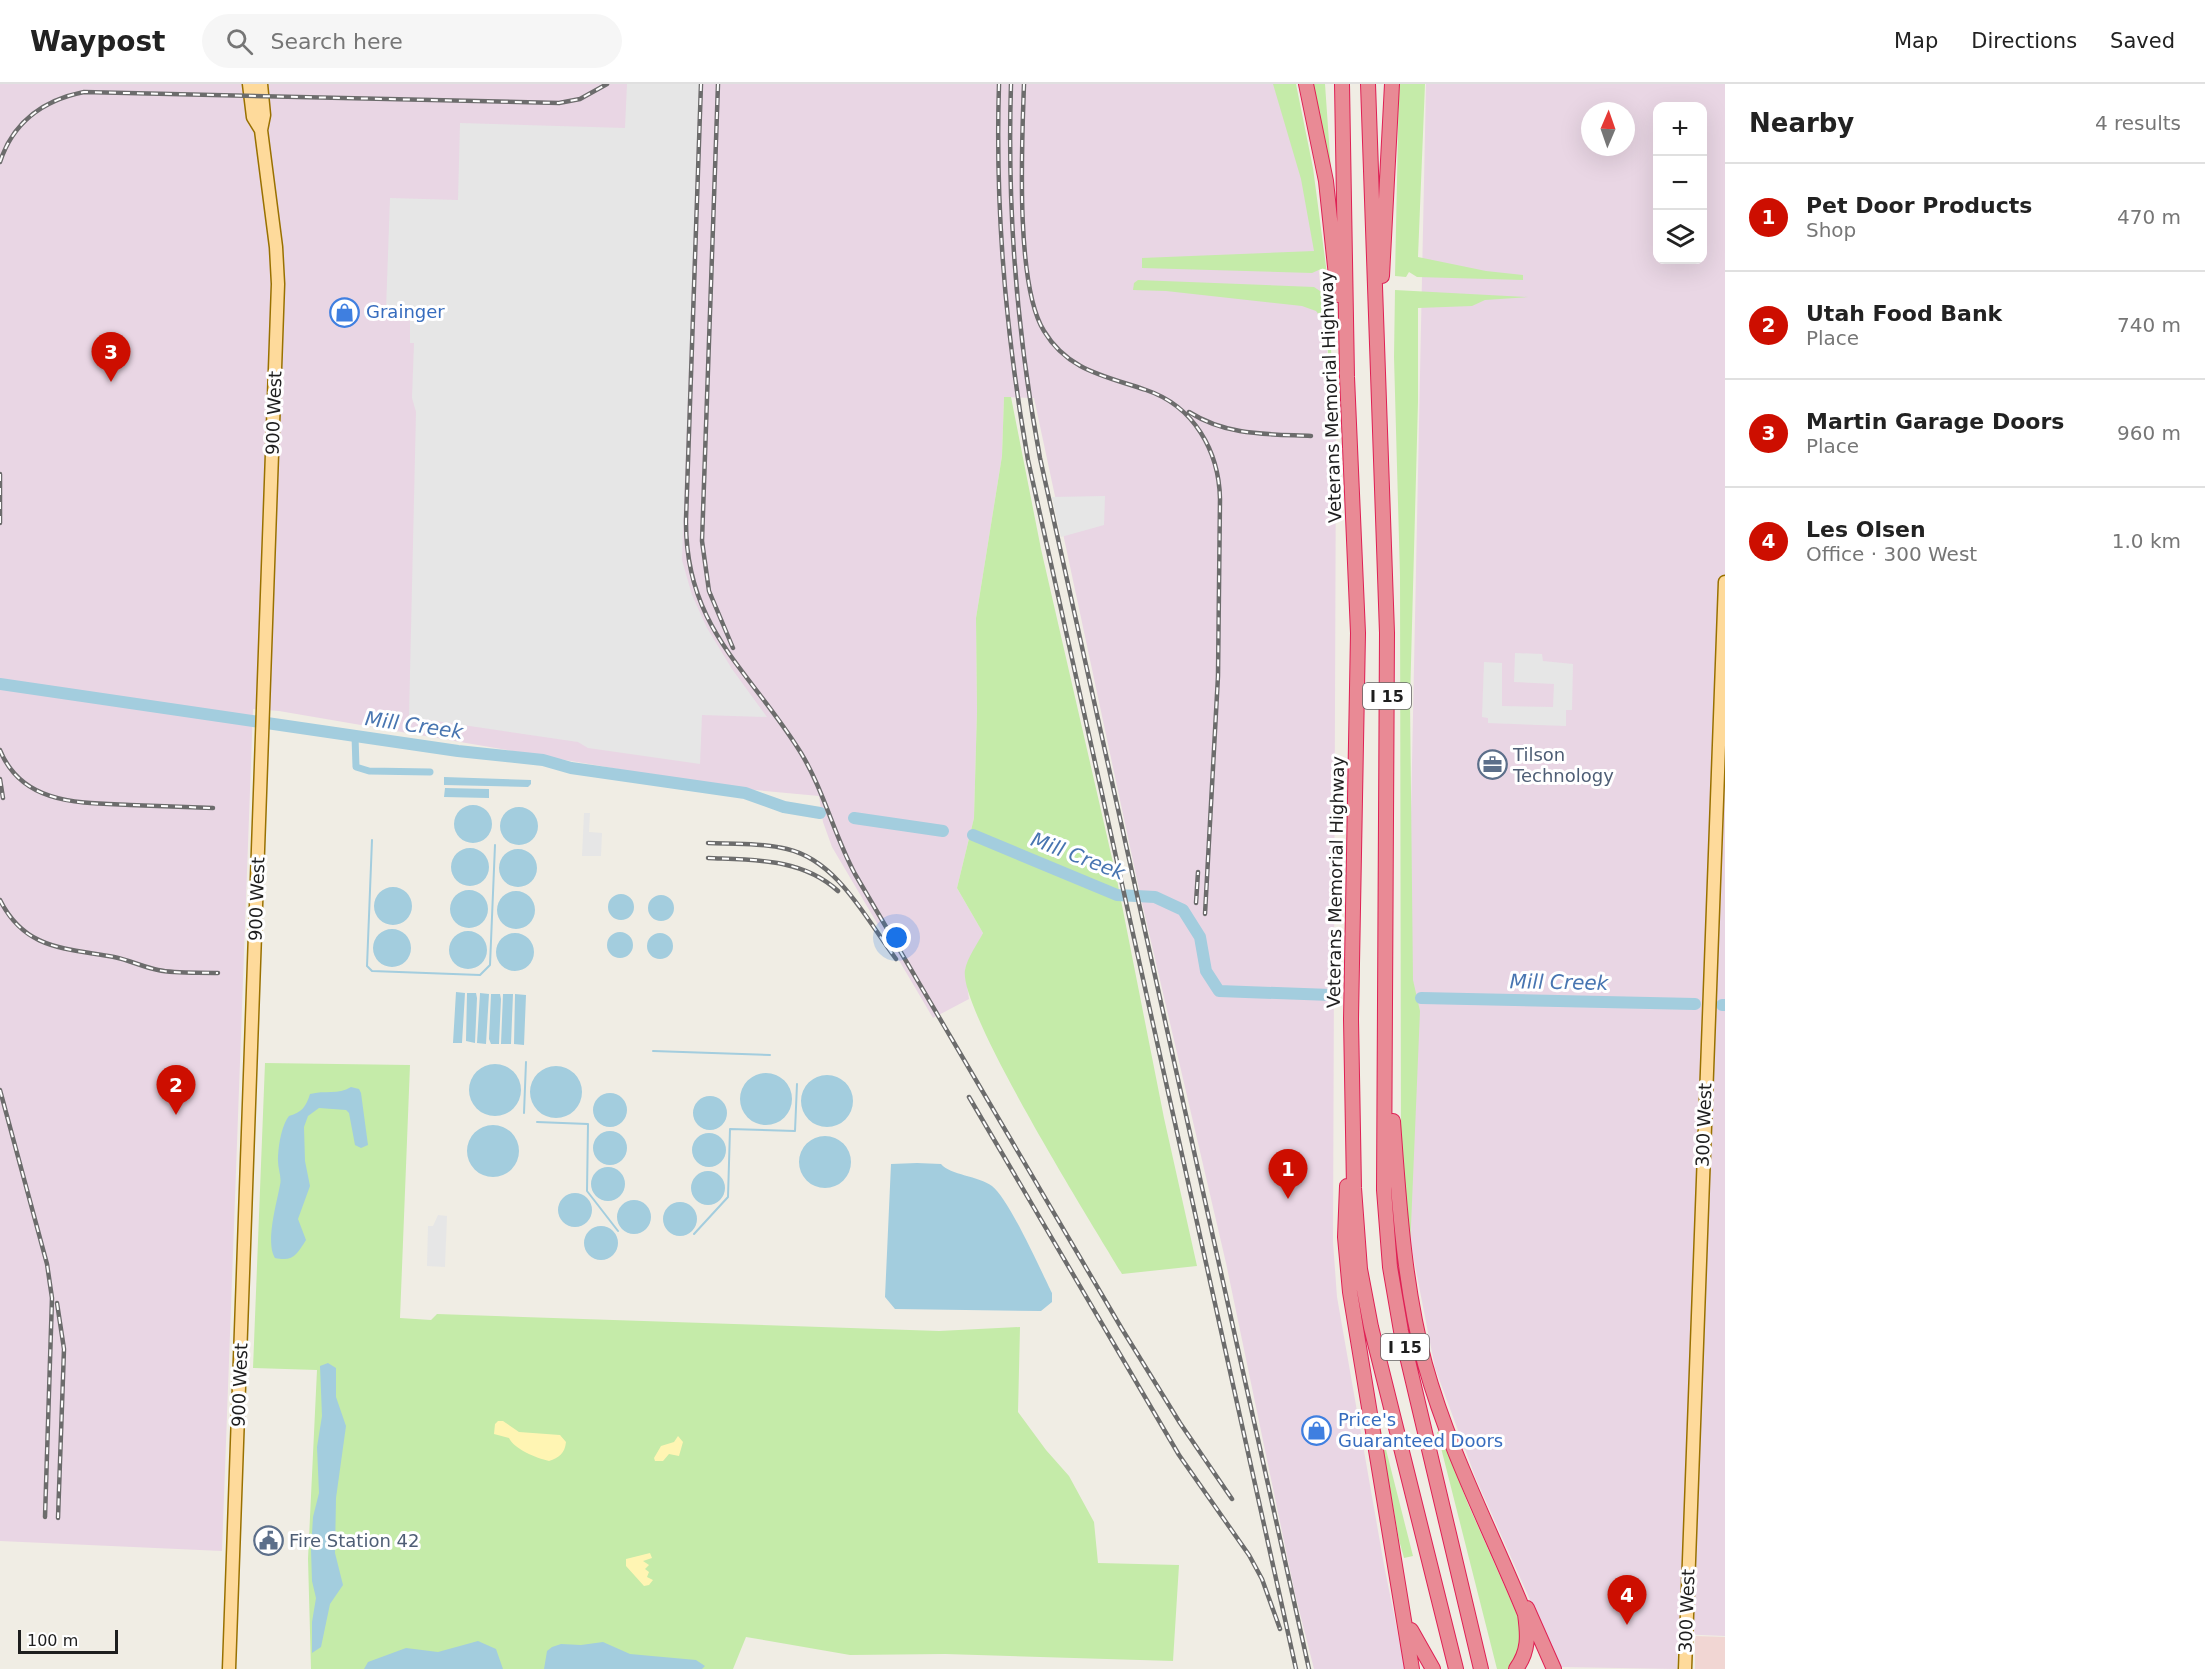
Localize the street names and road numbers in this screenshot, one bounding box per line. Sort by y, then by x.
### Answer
street label: Veterans Memorial Highway [1316,270,1345,523]
street label: 900 West [262,370,285,455]
road number: I 15 [1363,683,1411,709]
street label: Veterans Memorial Highway [1323,755,1348,1008]
street label: 900 West [245,856,268,941]
street label: 300 West [1692,1082,1715,1167]
road number: I 15 [1381,1334,1429,1360]
street label: 900 West [228,1342,251,1427]
street label: 300 West [1675,1568,1698,1653]

